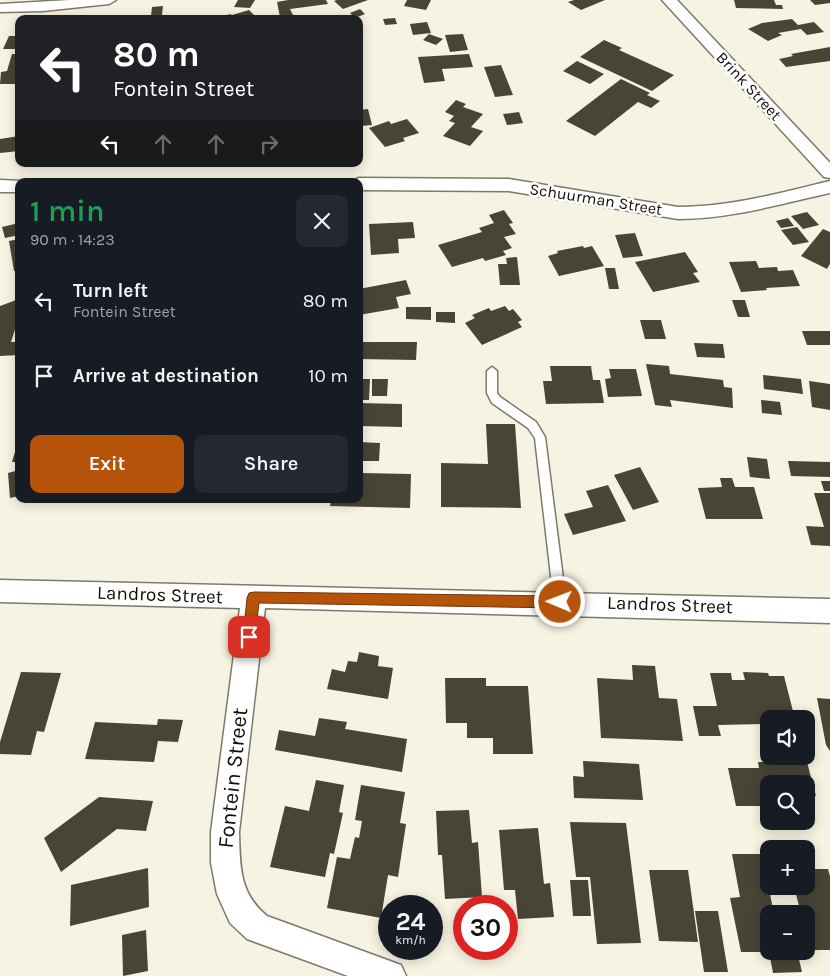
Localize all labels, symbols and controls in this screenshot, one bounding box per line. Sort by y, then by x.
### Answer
text: 80 m [113,34,200,75]
icon: left [30,35,95,100]
street label: Brink Street [712,48,786,124]
text: Fontein Street [113,76,254,102]
icon: left [96,130,124,158]
icon: ahead [149,130,177,158]
icon: ahead [202,130,230,158]
icon: right [255,130,283,158]
street label: Schuurman Street [528,179,664,219]
text: 1 min [30,193,104,229]
button: close [296,195,348,247]
text: 90 m · 14:23 [30,230,115,249]
text: Turn left [73,280,148,302]
icon: left [30,287,58,315]
text: 80 m [303,290,348,312]
text: Fontein Street [73,302,176,321]
icon: arrive [30,362,58,390]
text: Arrive at destination [73,365,259,387]
text: 10 m [308,365,348,387]
button: Exit [30,435,184,493]
button: Share [194,435,348,493]
position arrow [533,575,585,627]
street label: Landros Street [97,582,223,608]
street label: Landros Street [607,592,733,618]
pin [228,616,270,658]
icon: arrive [235,623,263,651]
street label: Fontein Street [213,706,253,850]
map controls [760,710,815,960]
button: sound [760,710,815,765]
button: search [760,775,815,830]
button: + [760,840,815,895]
speed limit sign: 30 [453,895,518,960]
button: − [760,905,815,960]
text: 24 [395,907,426,936]
text: km/h [395,933,426,947]

